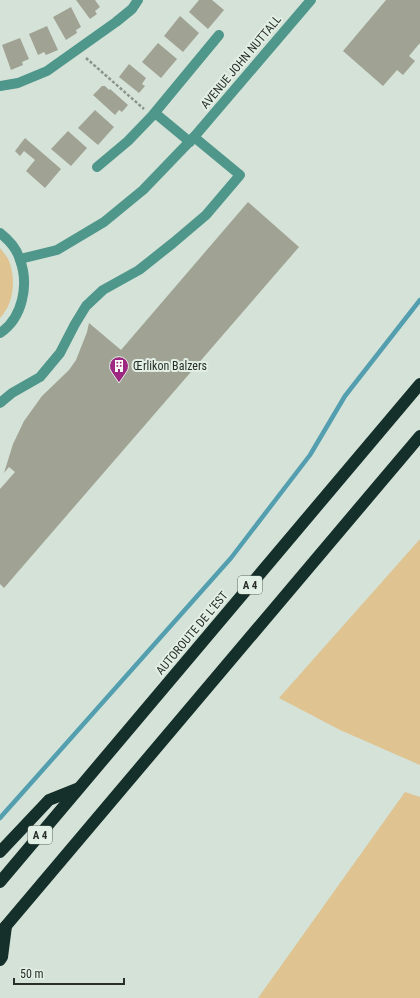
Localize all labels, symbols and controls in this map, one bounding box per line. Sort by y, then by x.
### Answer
street label: AVENUE JOHN NUTTALL [198,12,284,111]
building icon: Œrlikon Balzers [108,355,130,383]
place label: Œrlikon Balzers [133,359,207,373]
road number: A 4 [238,576,262,594]
street label: AUTOROUTE DE L’EST [153,589,231,677]
road number: A 4 [28,826,52,844]
scale bar [14,960,124,986]
text: 50 m [20,967,44,981]

